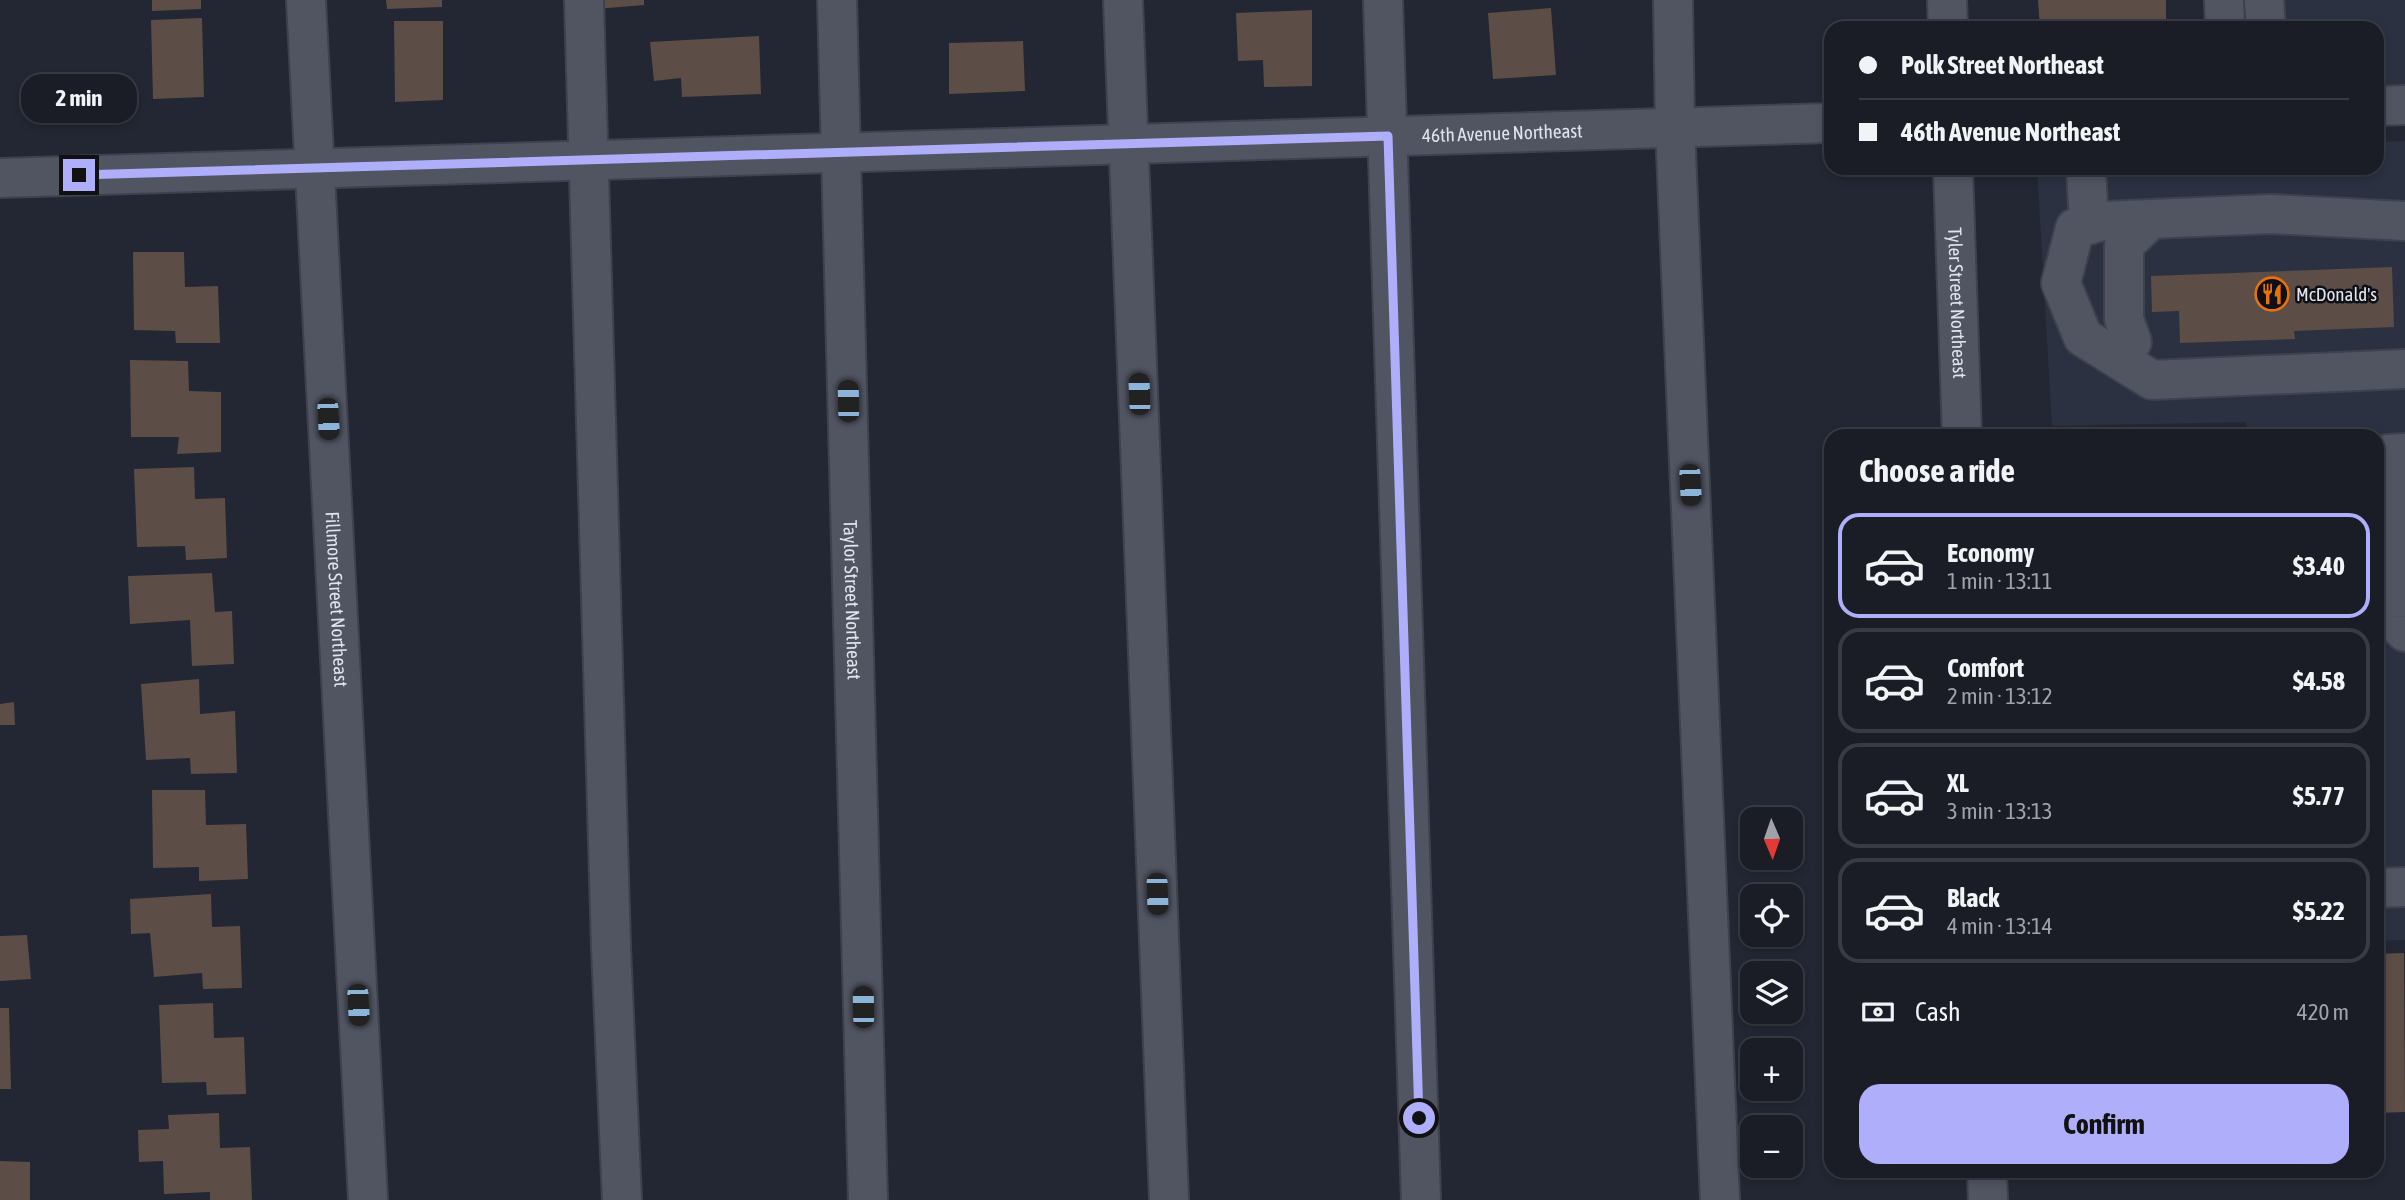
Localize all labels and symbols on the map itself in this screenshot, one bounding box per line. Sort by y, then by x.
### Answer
callout: 2 min [21,74,137,122]
street label: 46th Avenue Northeast [1422,119,1583,146]
route end [63,159,95,191]
street label: Tyler Street Northeast [1944,227,1971,379]
restaurant icon: McDonald's [2253,275,2291,313]
place label: McDonald's [2296,283,2377,305]
car [1128,373,1151,415]
car [838,380,859,422]
car [317,397,340,441]
car [1679,463,1702,507]
street label: Fillmore Street Northeast [321,511,352,688]
street label: Taylor Street Northeast [839,520,866,680]
north arrow [1740,807,1802,870]
car [1146,873,1169,915]
car [347,983,370,1027]
car [853,986,874,1028]
route start [1403,1102,1435,1134]

